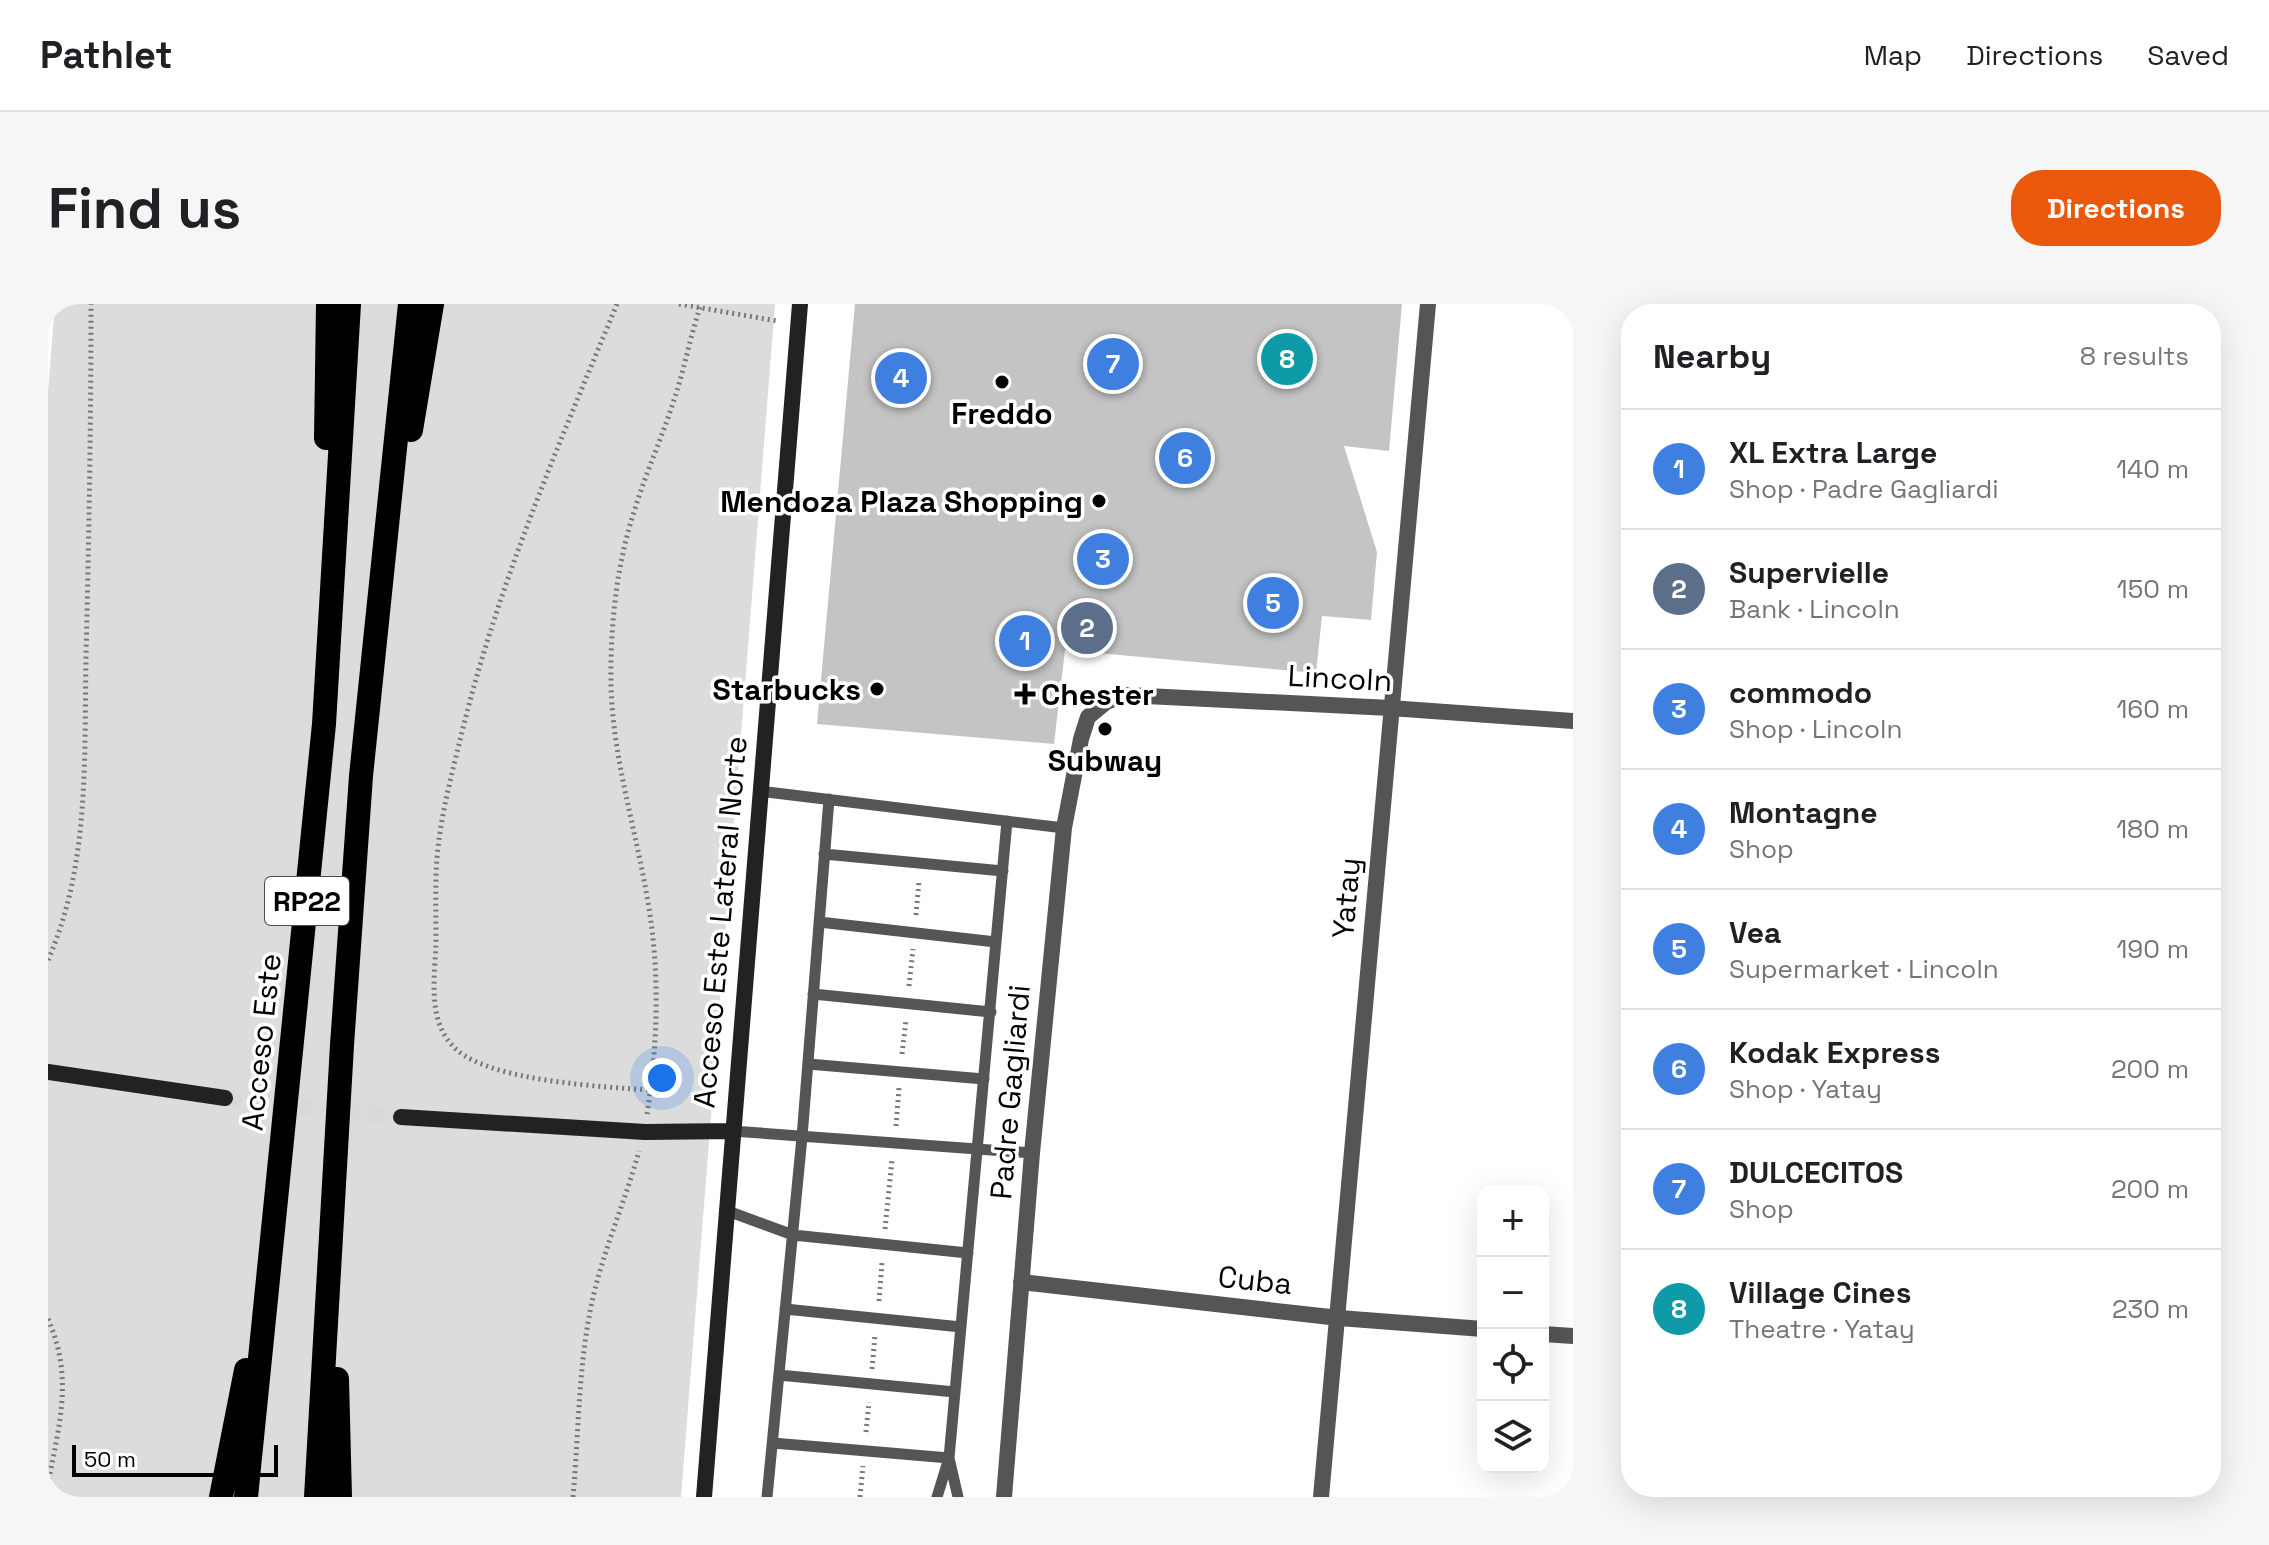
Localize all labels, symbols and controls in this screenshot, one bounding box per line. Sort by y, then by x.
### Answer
text: Pathlet [40,31,173,79]
text: Map [1864,37,1922,73]
text: Directions [1966,37,2103,73]
text: Saved [2147,37,2229,73]
button: Directions [2011,170,2221,246]
text: Find us [48,173,241,244]
pin: 8 [1261,329,1313,389]
pin: 7 [1087,334,1139,394]
text: Nearby [1653,335,1771,378]
text: 8 results [2080,339,2189,373]
pin: 4 [875,348,927,408]
marker: Freddo [993,373,1011,391]
place label: Freddo [951,394,1053,433]
pin: 6 [1159,428,1211,488]
text: XL Extra Large [1729,433,1937,472]
text: 1 [1673,452,1685,486]
text: 140 m [2116,452,2189,486]
text: Shop · Padre Gagliardi [1729,472,1999,506]
place label: Mendoza Plaza Shopping [720,482,1083,521]
marker: Mendoza Plaza Shopping [1090,492,1108,510]
pin: 3 [1077,529,1129,589]
text: Supervielle [1729,553,1889,592]
text: 2 [1671,572,1687,606]
text: 150 m [2117,572,2189,606]
pin: 5 [1247,573,1299,633]
text: Bank · Lincoln [1729,592,1900,626]
pin: 2 [1061,598,1113,658]
pin: 1 [999,611,1051,671]
street label: Lincoln [1287,656,1393,700]
place label: Starbucks [713,670,861,709]
text: commodo [1729,673,1872,712]
place label: Chester [1041,675,1154,714]
marker: Starbucks [868,680,886,698]
marker: Chester [1016,685,1034,703]
text: 3 [1671,692,1687,726]
text: 160 m [2117,692,2189,726]
text: Shop · Lincoln [1729,712,1902,746]
marker: Subway [1096,720,1114,738]
street label: Acceso Este Lateral Norte [684,734,756,1110]
place label: Subway [1048,741,1162,780]
text: Montagne [1729,793,1878,832]
text: 4 [1671,812,1687,846]
text: 180 m [2116,812,2189,846]
text: Shop [1729,832,1794,866]
street label: Yatay [1323,856,1369,940]
road number: RP22 [265,877,349,925]
text: Vea [1729,913,1781,952]
text: 5 [1671,932,1687,966]
text: 190 m [2117,932,2189,966]
street label: Acceso Este [232,951,290,1133]
text: Supermarket · Lincoln [1729,952,1999,986]
street label: Padre Gagliardi [981,983,1039,1201]
text: Kodak Express [1729,1033,1940,1072]
text: 6 [1671,1052,1687,1086]
text: 200 m [2111,1052,2189,1086]
your location [642,1058,682,1098]
text: Shop · Yatay [1729,1072,1882,1106]
text: DULCECITOS [1729,1153,1903,1192]
text: 7 [1672,1172,1686,1206]
text: 200 m [2111,1172,2189,1206]
map controls [1477,1185,1549,1473]
button: + [1477,1185,1549,1257]
text: Shop [1729,1192,1794,1226]
street label: Cuba [1216,1257,1294,1303]
button: − [1477,1257,1549,1329]
text: Village Cines [1729,1273,1911,1312]
text: 8 [1671,1292,1687,1326]
text: 230 m [2112,1292,2189,1326]
text: Theatre · Yatay [1729,1312,1915,1346]
button: locate [1477,1329,1549,1401]
button: layers [1477,1401,1549,1473]
scale bar [72,1441,278,1477]
text: 50 m [84,1445,136,1473]

